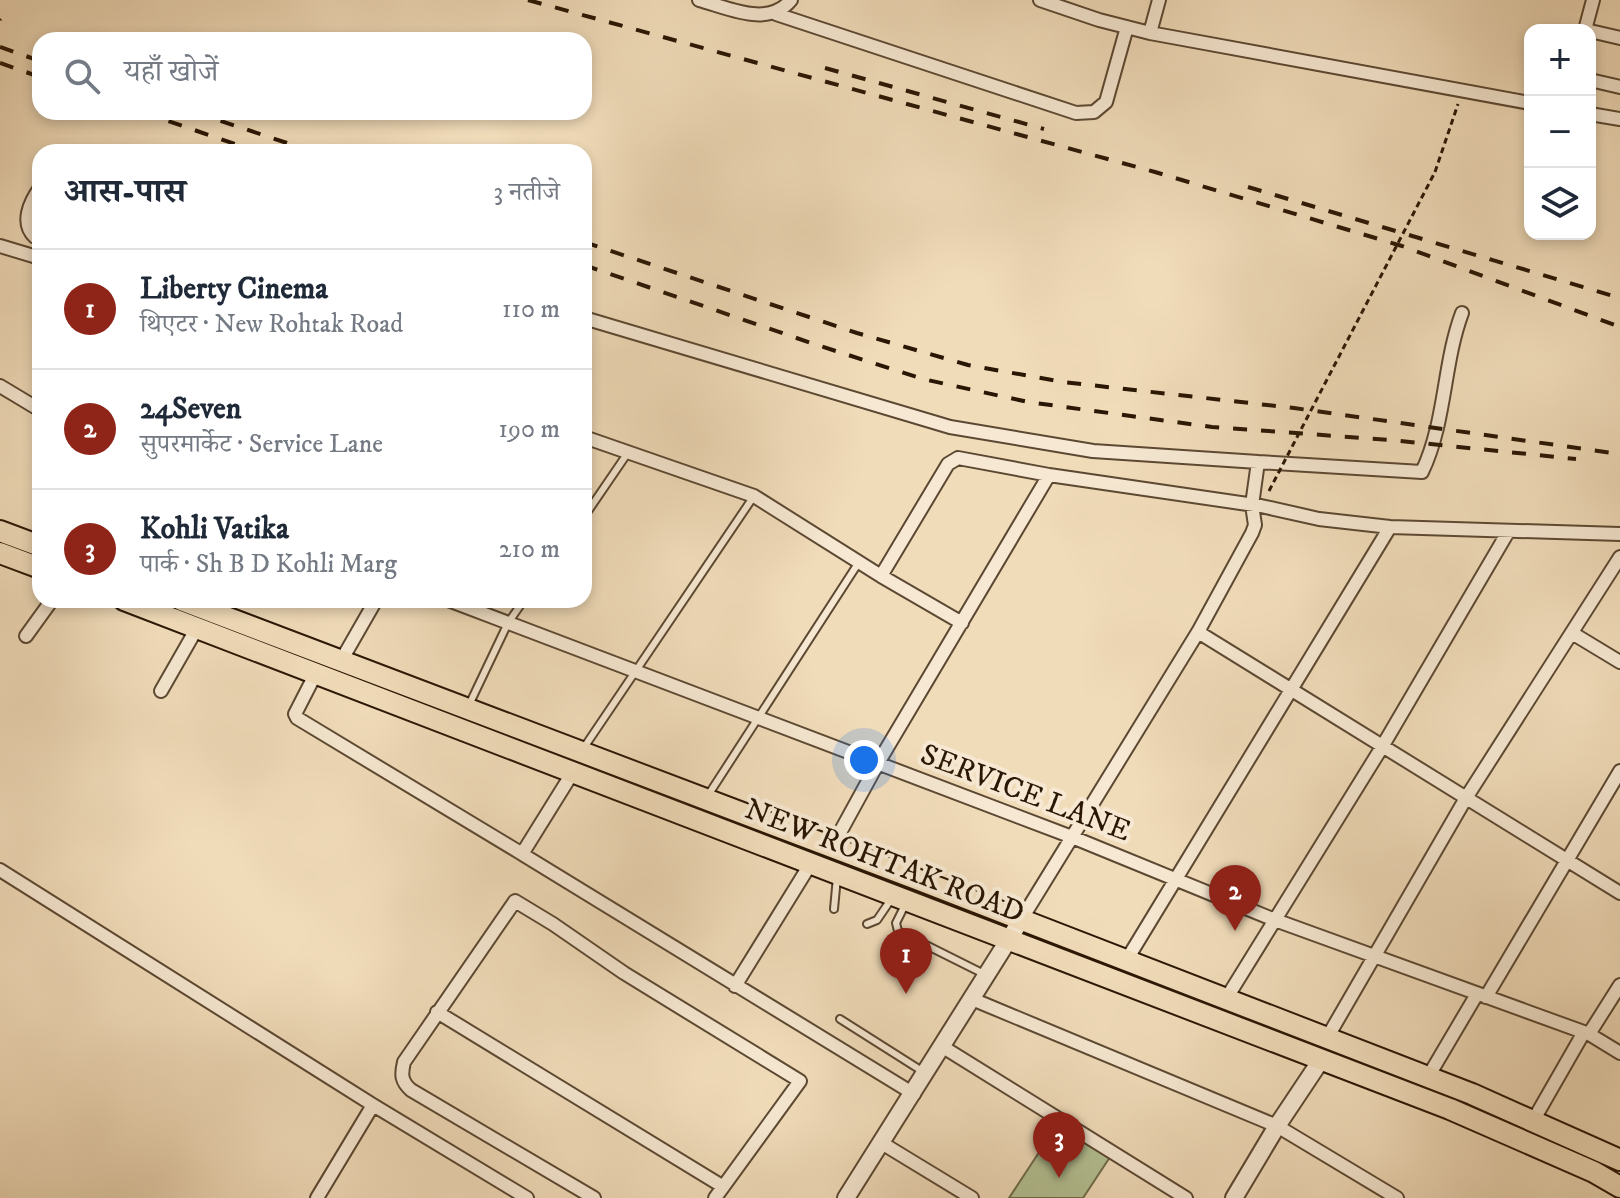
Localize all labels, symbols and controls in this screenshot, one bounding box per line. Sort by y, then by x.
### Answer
map controls [1524,24,1596,240]
button: + [1524,24,1596,96]
search box [32,32,592,120]
icon: search [60,54,104,98]
text: यहाँ खोजें [124,54,218,91]
button: − [1524,96,1596,168]
button: layers [1524,168,1596,240]
text: आस-पास [64,171,186,213]
text: 3 नतीजे [494,176,560,209]
text: Liberty Cinema [140,271,328,308]
text: 1 [85,293,95,326]
text: 110 m [502,293,560,326]
text: थिएटर · New Rohtak Road [140,308,403,341]
text: 24Seven [140,391,241,428]
text: 2 [84,413,96,446]
text: 190 m [498,413,560,446]
text: सुपरमार्केट · Service Lane [140,428,383,461]
text: Kohli Vatika [140,511,289,548]
text: 3 [85,533,95,566]
text: 210 m [499,533,560,566]
text: पार्क · Sh B D Kohli Marg [140,548,397,581]
street label: SERVICE LANE [915,736,1136,850]
your location [844,740,884,780]
street label: NEW ROHTAK ROAD [740,791,1029,932]
pin: 2 [1209,865,1261,931]
pin: 1 [880,928,932,994]
pin: 3 [1033,1112,1085,1178]

